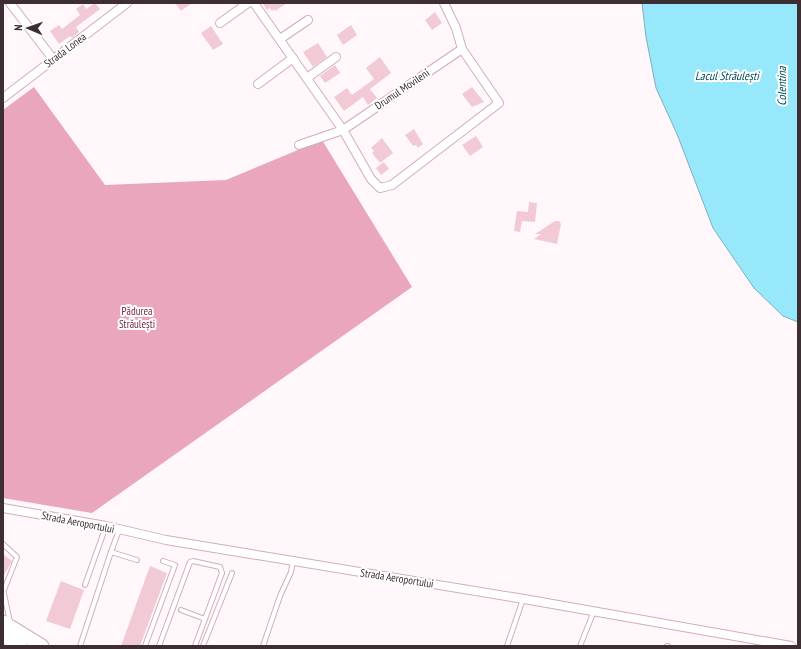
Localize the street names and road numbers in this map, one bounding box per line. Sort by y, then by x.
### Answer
street label: Strada Lonea [41,30,89,70]
street label: Drumul Movileni [372,66,432,112]
street label: Strada Aeroportului [40,508,116,536]
street label: Strada Aeroportului [359,565,435,591]

